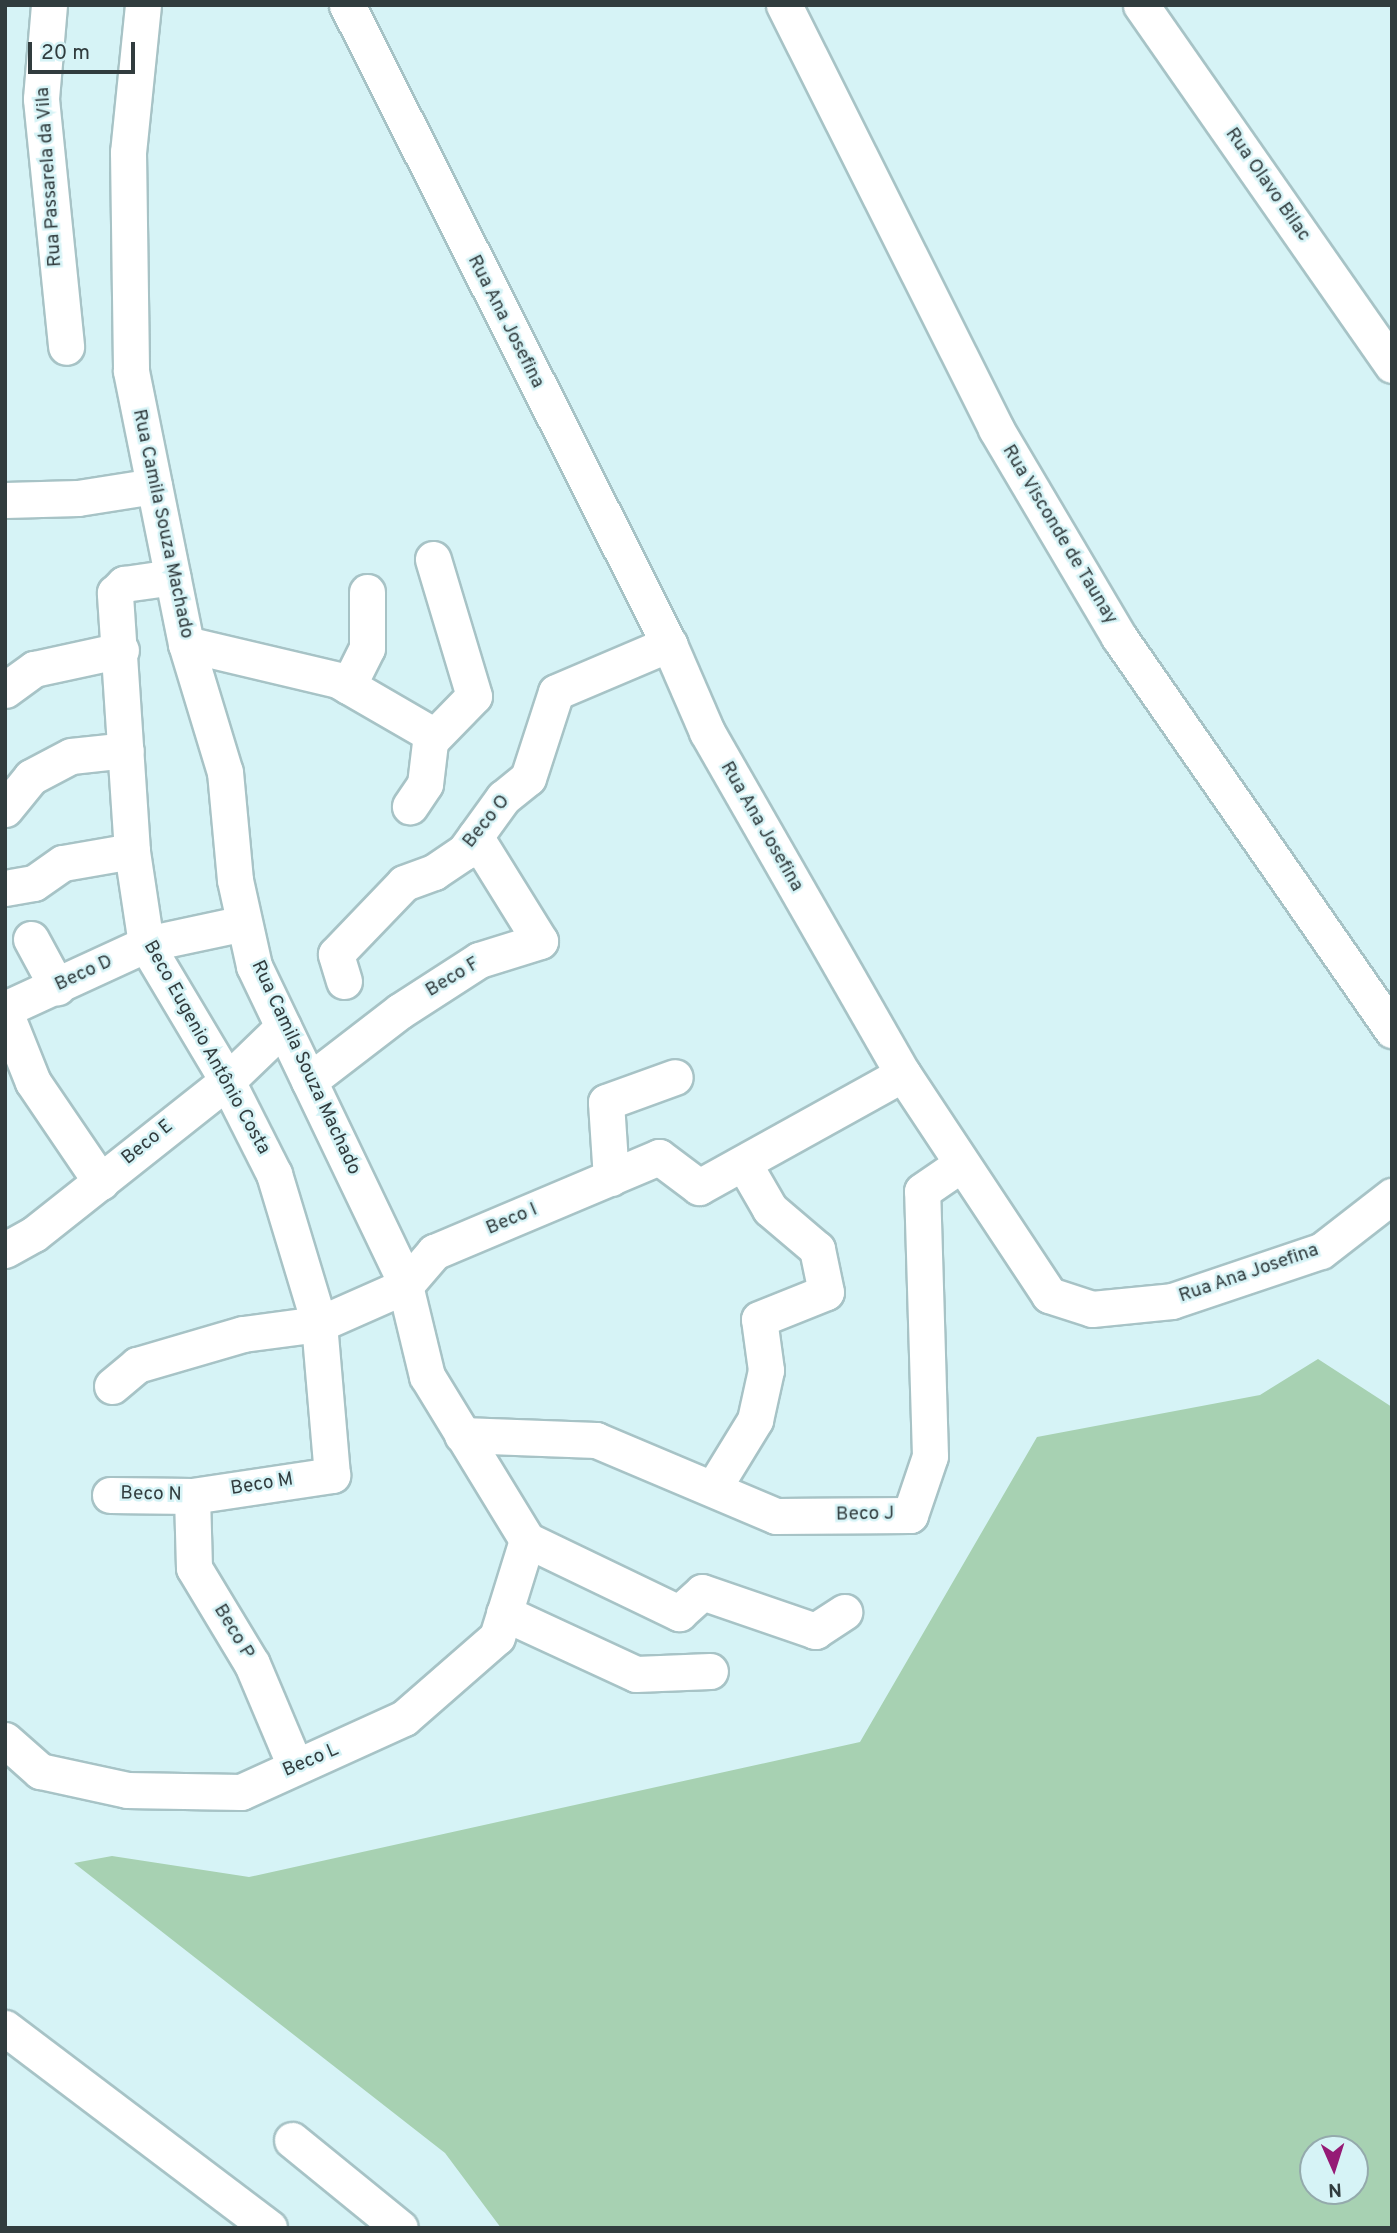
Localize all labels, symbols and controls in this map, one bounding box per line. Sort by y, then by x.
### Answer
scale bar [32,28,138,72]
text: 20 m [41,40,90,67]
street label: Rua Passarela da Vila [32,86,68,268]
street label: Rua Olavo Bilac [1219,124,1315,246]
street label: Rua Ana Josefina [461,251,549,393]
street label: Rua Camila Souza Machado [127,407,197,641]
street label: Rua Visconde de Taunay [996,440,1122,630]
street label: Rua Ana Josefina [714,758,808,896]
street label: Beco O [459,791,515,853]
street label: Beco Eugenio Antônio Costa [137,937,275,1159]
street label: Beco D [52,951,116,997]
street label: Beco F [422,953,484,1003]
street label: Rua Camila Souza Machado [245,957,365,1179]
street label: Beco E [118,1115,178,1171]
street label: Beco I [483,1199,541,1241]
street label: Rua Ana Josefina [1176,1239,1322,1309]
street label: Beco M [229,1469,295,1501]
street label: Beco N [120,1483,182,1507]
street label: Beco J [836,1503,894,1527]
street label: Beco P [208,1600,258,1664]
street label: Beco L [280,1739,342,1783]
north arrow [1299,2135,1369,2205]
text: N [1328,2177,1342,2201]

